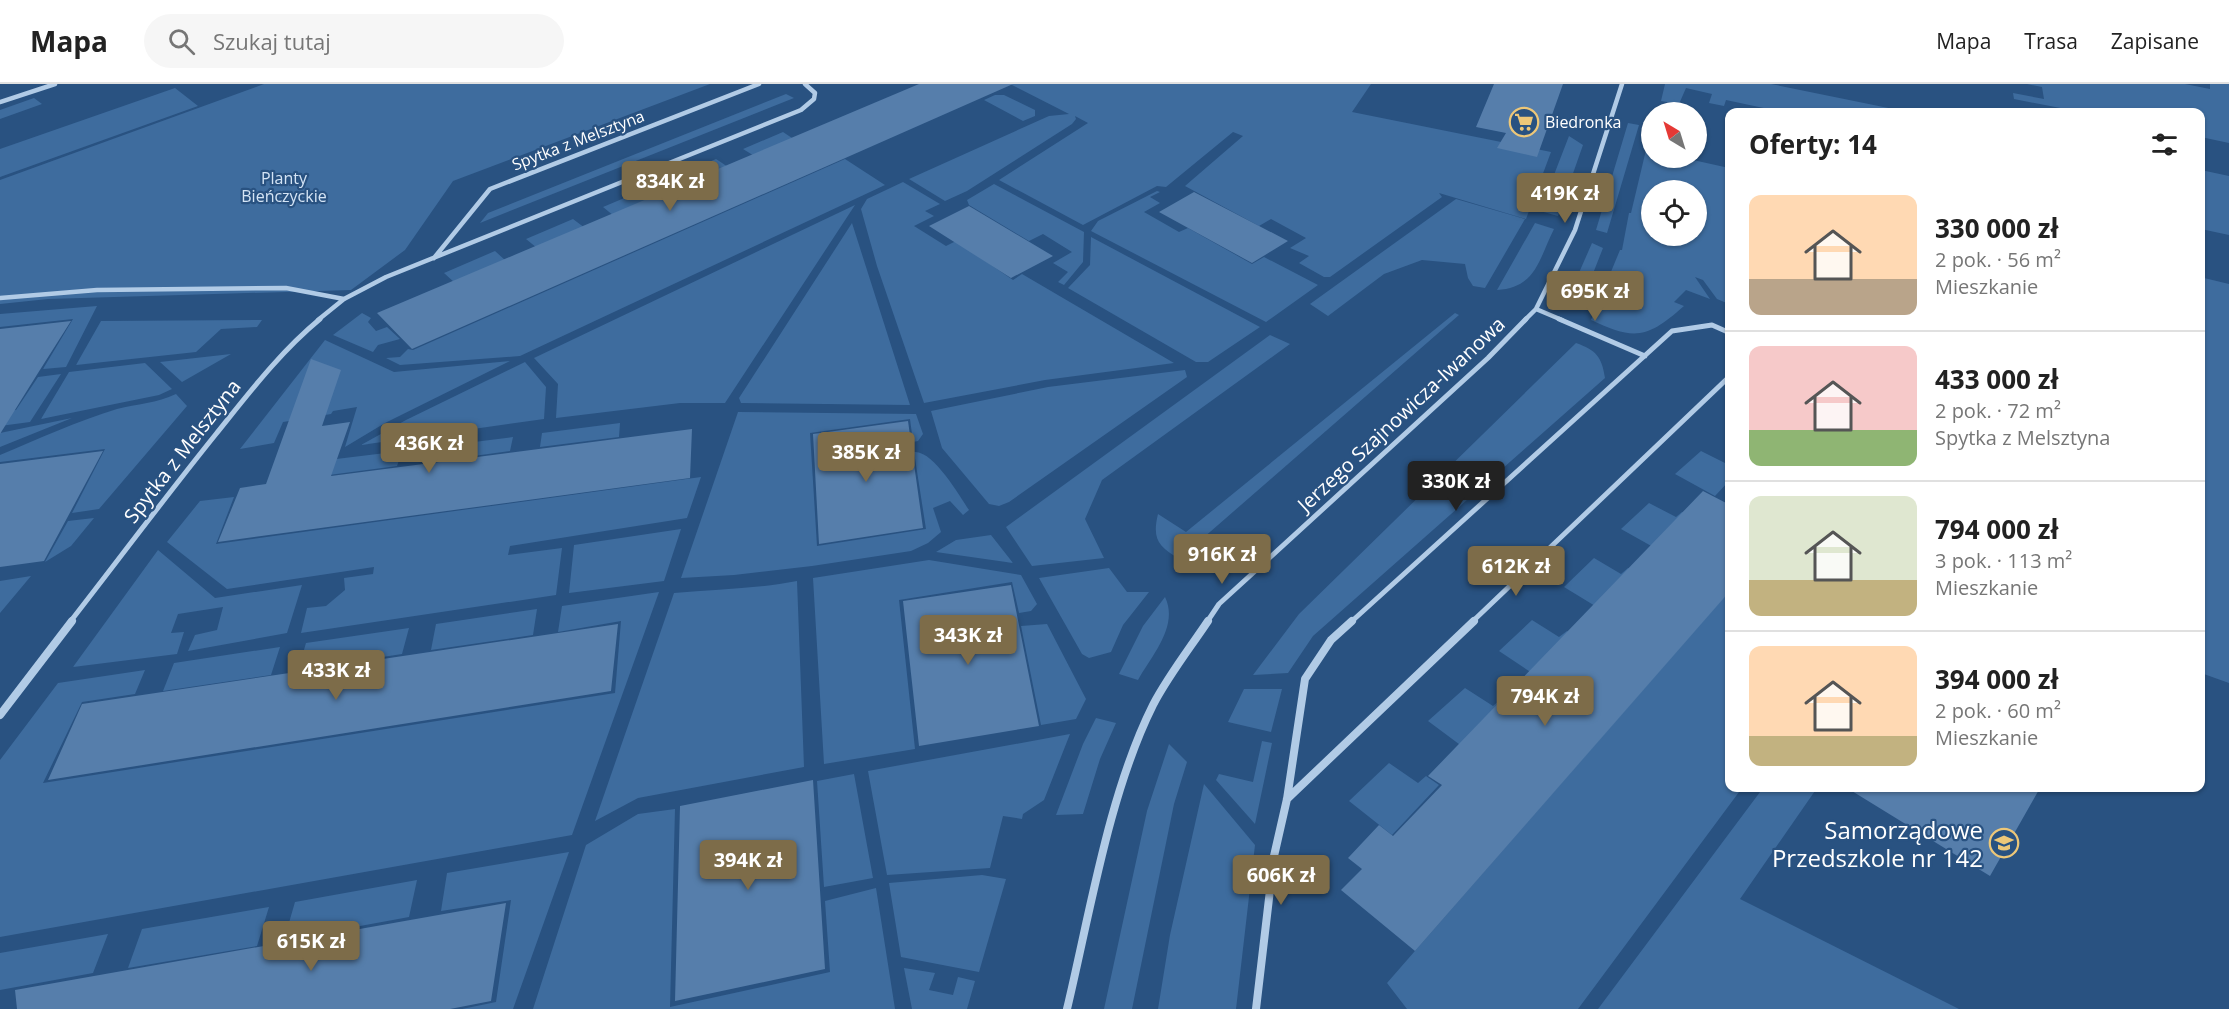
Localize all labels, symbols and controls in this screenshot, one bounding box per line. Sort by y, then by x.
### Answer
search box [144,14,564,68]
text: Mapa [30,22,108,60]
icon: search [165,25,198,58]
text: Szukaj tutaj [213,26,331,56]
text: Mapa [1936,27,1991,55]
text: Trasa [2024,27,2078,55]
text: Zapisane [2111,27,2199,55]
north arrow [1641,102,1707,168]
map controls [1641,102,1707,246]
street label: Spytka z Melsztyna [509,105,647,175]
supermarket icon: Biedronka [1508,106,1540,138]
place label: Biedronka [1545,111,1621,133]
text: Oferty: 14 [1749,126,1877,162]
icon: filters [2148,128,2181,161]
pin: 834K zł [615,161,725,212]
park label: Planty Bieńczyckie [241,167,327,207]
text: 834K zł [636,167,704,194]
pin: 419K zł [1510,173,1620,224]
text: 419K zł [1531,179,1599,206]
button: locate [1641,180,1707,246]
text: 330 000 zł [1935,210,2058,246]
icon: home [1797,219,1869,291]
text: 2 pok. · 56 m² [1935,246,2061,273]
pin: 695K zł [1540,271,1650,322]
text: Mieszkanie [1935,273,2038,300]
text: 695K zł [1561,277,1629,304]
street label: Jerzego Szajnowicza-Iwanowa [1290,311,1511,519]
text: 433 000 zł [1935,361,2058,397]
icon: home [1797,370,1869,442]
street label: Spytka z Melsztyna [117,374,247,528]
text: 2 pok. · 72 m² [1935,397,2061,424]
pin: 436K zł [374,423,484,474]
text: Spytka z Melsztyna [1935,424,2110,451]
text: 436K zł [395,429,463,456]
pin: 385K zł [811,432,921,483]
text: 385K zł [832,438,900,465]
pin: 330K zł [1401,461,1511,512]
text: 330K zł [1422,467,1490,494]
text: 794 000 zł [1935,511,2058,547]
icon: home [1797,520,1869,592]
pin: 916K zł [1167,534,1277,585]
text: 916K zł [1188,540,1256,567]
pin: 612K zł [1461,546,1571,597]
text: 3 pok. · 113 m² [1935,547,2072,574]
text: 612K zł [1482,552,1550,579]
text: Mieszkanie [1935,574,2038,601]
pin: 343K zł [913,615,1023,666]
text: 343K zł [934,621,1002,648]
pin: 433K zł [281,650,391,701]
text: 433K zł [302,656,370,683]
text: 394 000 zł [1935,661,2058,697]
icon: home [1797,670,1869,742]
pin: 794K zł [1490,676,1600,727]
text: 794K zł [1511,682,1579,709]
text: 2 pok. · 60 m² [1935,697,2061,724]
text: Mieszkanie [1935,724,2038,751]
place label: Samorządowe Przedszkole nr 142 [1772,813,1983,874]
school or university icon: Samorządowe Przedszkole nr 142 [1988,827,2020,859]
pin: 394K zł [693,840,803,891]
text: 394K zł [714,846,782,873]
pin: 606K zł [1226,855,1336,906]
text: 606K zł [1247,861,1315,888]
pin: 615K zł [256,921,366,972]
text: 615K zł [277,927,345,954]

